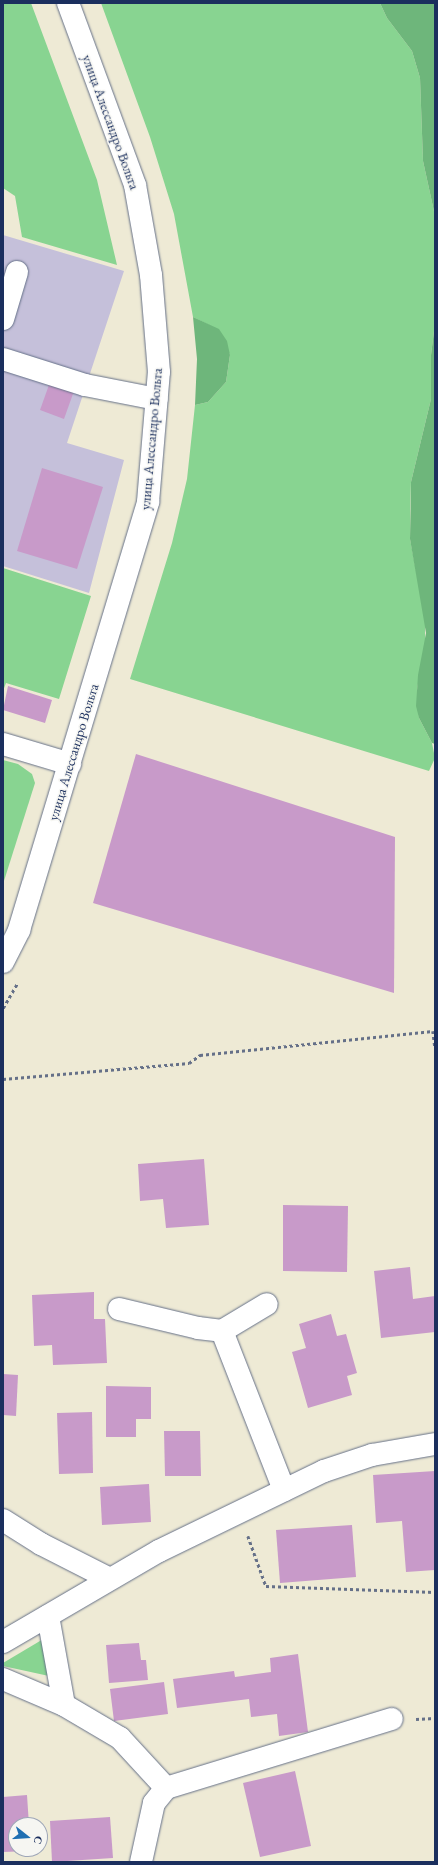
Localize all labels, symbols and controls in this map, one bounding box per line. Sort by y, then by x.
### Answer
street label: улица Алессандро Вольта [79,52,143,192]
street label: улица Алессандро Вольта [136,367,166,511]
street label: улица Алессандро Вольта [44,682,102,822]
north arrow [8,1817,48,1857]
text: С [31,1834,46,1846]

